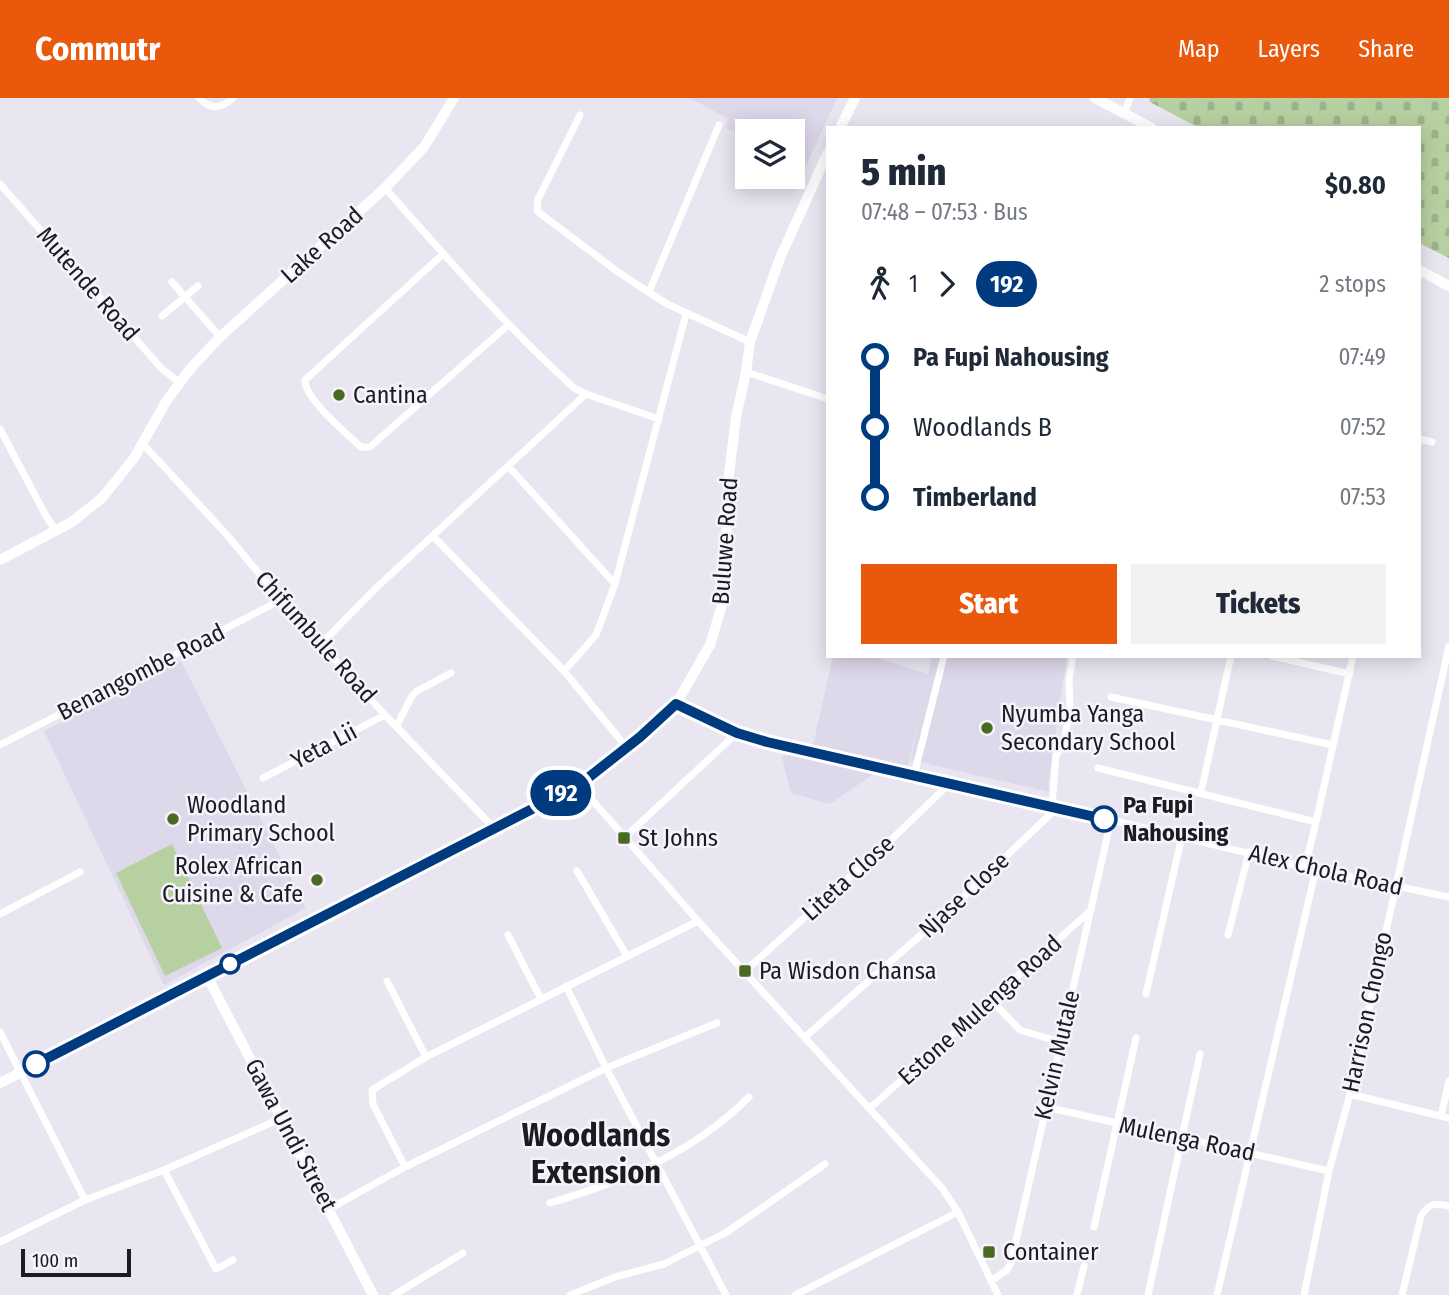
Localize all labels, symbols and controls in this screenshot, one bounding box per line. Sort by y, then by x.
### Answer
text: Commutr [35,29,160,69]
text: Map [1178,35,1220,63]
text: Layers [1258,35,1320,63]
text: Share [1358,35,1414,63]
map controls [735,119,805,189]
button: layers [735,119,805,189]
text: 5 min [861,149,946,195]
text: $0.80 [1325,170,1386,201]
text: 07:48 – 07:53 · Bus [861,198,1028,226]
street label: Lake Road [275,201,369,289]
street label: Mutende Road [31,221,145,347]
icon: walk [861,265,899,303]
icon: forward [928,265,966,303]
text: 1 [909,270,918,298]
text: 192 [990,270,1023,298]
text: 2 stops [1319,270,1386,298]
text: Pa Fupi Nahousing [913,342,1109,373]
text: 07:49 [1338,343,1386,371]
place label: Cantina [353,381,428,409]
marker: Cantina [331,387,347,403]
text: Woodlands B [913,412,1052,443]
text: 07:52 [1340,413,1386,441]
street label: Buluwe Road [707,476,743,606]
text: Timberland [913,482,1037,513]
text: 07:53 [1339,483,1386,511]
button: Start [861,564,1117,644]
button: Tickets [1131,564,1386,644]
street label: Chifumbule Road [249,565,383,709]
street label: Benangombe Road [53,618,229,726]
place label: Nyumba Yanga Secondary School [1001,700,1176,756]
street label: Yeta Lii [286,717,362,775]
marker: Nyumba Yanga Secondary School [979,720,995,736]
line badge: 192 [521,770,601,816]
text: 192 [544,779,578,807]
place label: Woodland Primary School [187,791,335,847]
place label: Pa Fupi Nahousing [1123,791,1228,847]
marker: Pa Fupi Nahousing [1091,806,1117,832]
marker: Woodland Primary School [165,811,181,827]
place label: St Johns [638,824,718,852]
street label: Liteta Close [796,829,900,927]
marker: St Johns [616,830,632,846]
street label: Alex Chola Road [1246,839,1406,901]
street label: Njase Close [913,846,1015,944]
place label: Rolex African Cuisine & Cafe [162,852,303,908]
marker: Rolex African Cuisine & Cafe [309,872,325,888]
street label: Estone Mulenga Road [893,929,1067,1091]
street label: Harrison Chongo [1336,929,1398,1095]
unlabelled marker [220,954,240,974]
place label: Pa Wisdon Chansa [759,957,937,985]
marker: Pa Wisdon Chansa [737,963,753,979]
street label: Kelvin Mutale [1028,987,1086,1123]
unlabelled marker [23,1051,49,1077]
street label: Gawa Undi Street [239,1054,343,1216]
street label: Mulenga Road [1116,1111,1258,1167]
district label: Woodlands Extension [522,1116,670,1191]
place label: Container [1003,1238,1099,1266]
marker: Container [981,1244,997,1260]
scale bar [21,1246,131,1278]
text: 100 m [32,1249,78,1272]

